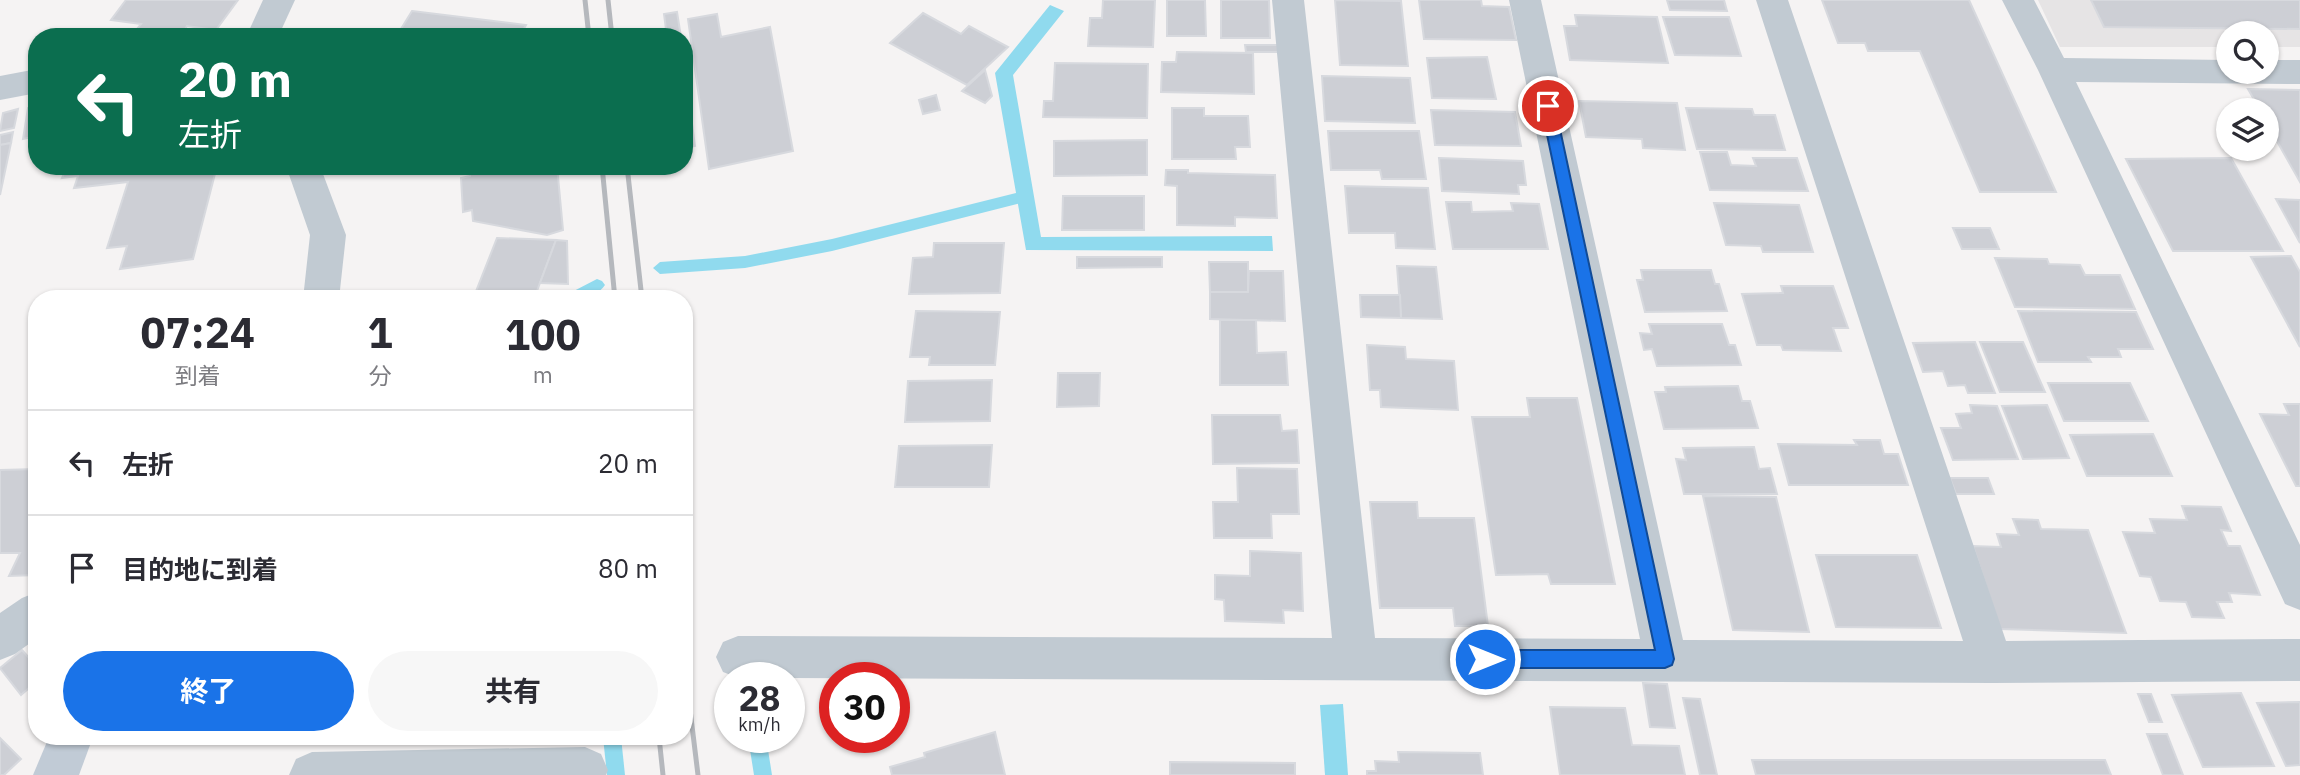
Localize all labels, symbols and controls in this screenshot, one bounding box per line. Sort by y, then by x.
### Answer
map controls [2216,21,2279,161]
button: search [2216,21,2279,84]
text: 20 m [178,47,292,110]
icon: left [63,56,154,147]
pin [1518,76,1578,136]
icon: arrive [1529,87,1567,125]
button: layers [2216,98,2279,161]
text: 左折 [178,113,242,155]
text: 07:24 [140,305,255,360]
text: 1 [367,305,393,360]
text: 100 [505,307,581,362]
text: m [533,359,553,389]
text: 到着 [175,360,221,390]
text: 分 [369,360,392,390]
icon: left [63,444,101,482]
text: 20 m [598,446,658,480]
text: 左折 [122,447,174,481]
icon: arrive [63,549,101,587]
text: 80 m [598,551,658,585]
text: 目的地に到着 [122,552,278,586]
position arrow [1448,622,1522,696]
button: 終了 [63,651,354,731]
button: 共有 [368,651,658,731]
speed limit sign: 30 [819,662,910,753]
text: 28 [738,675,781,721]
text: km/h [738,713,781,736]

